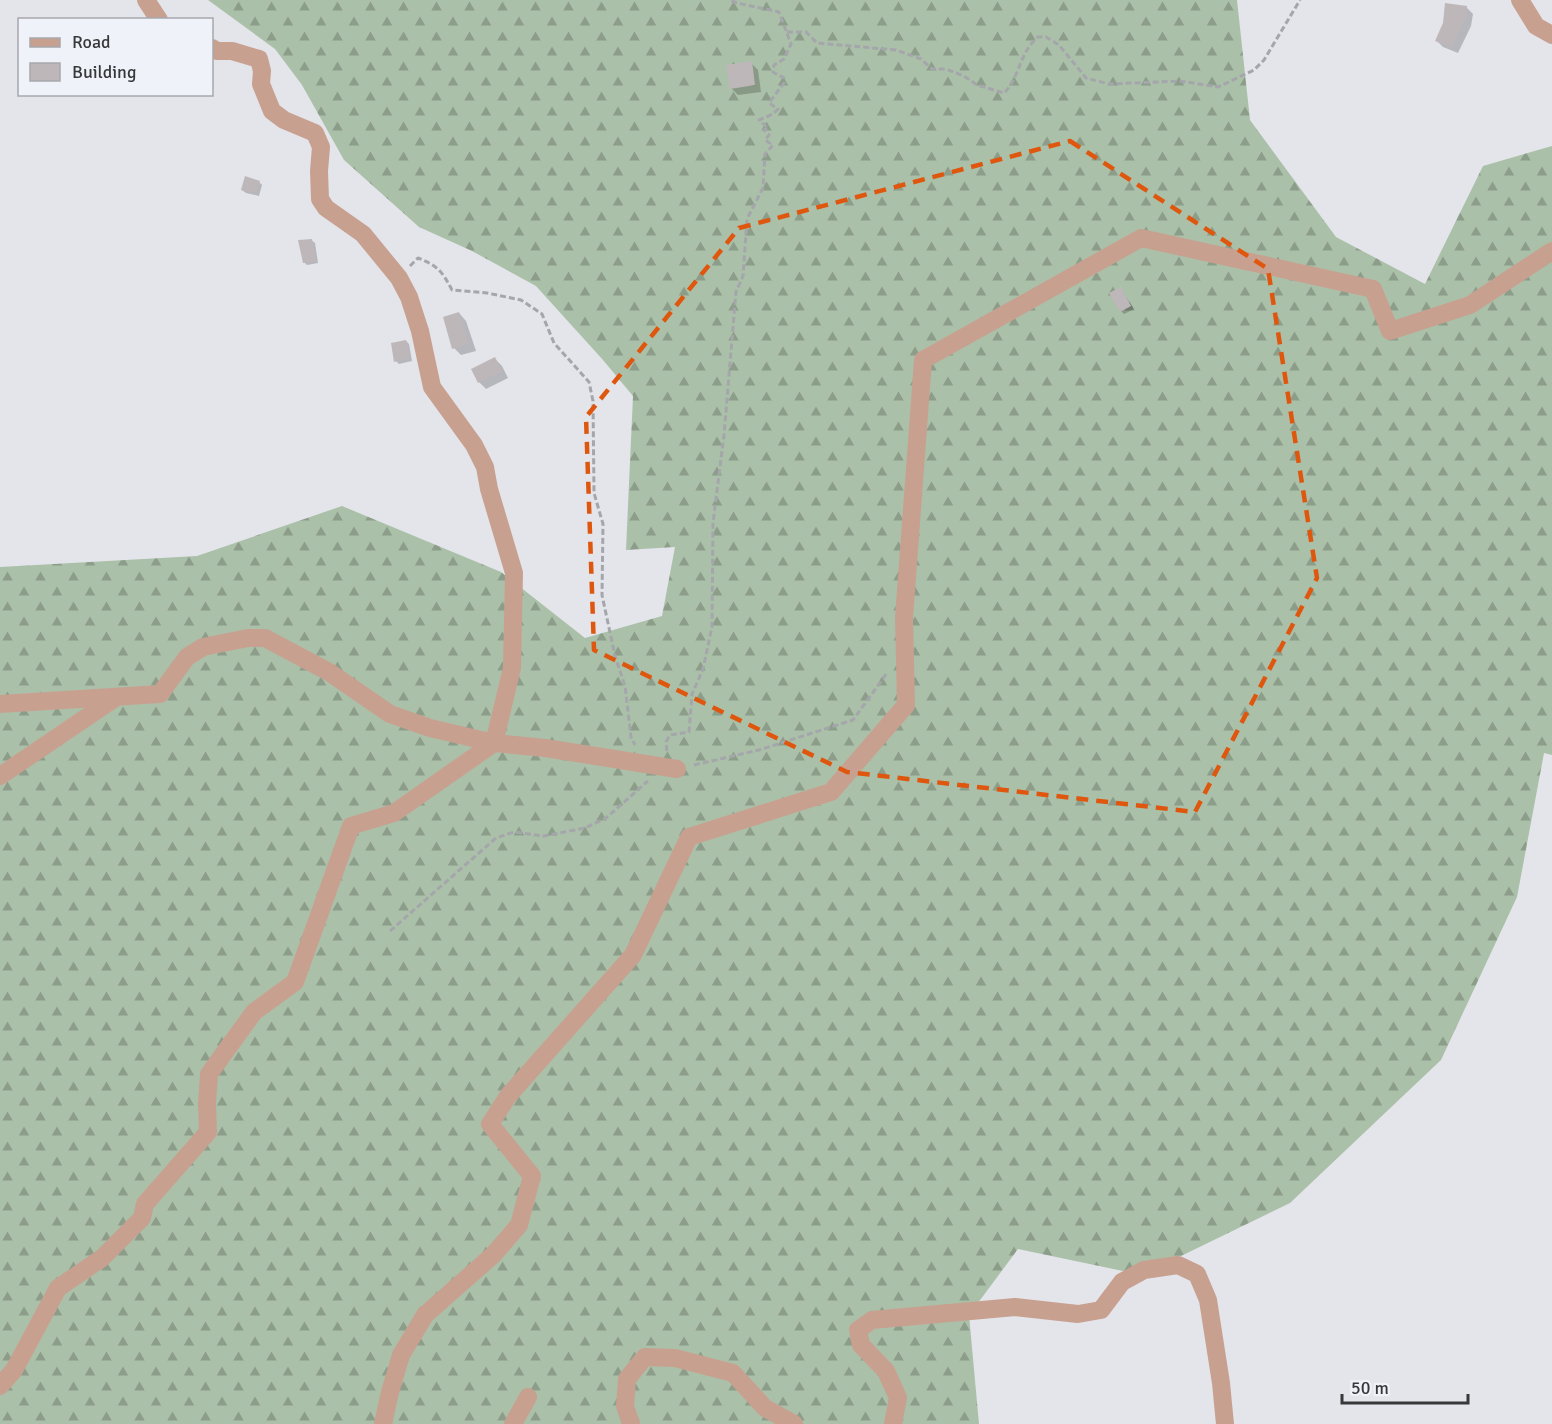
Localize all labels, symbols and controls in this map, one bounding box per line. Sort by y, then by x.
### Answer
legend [18,18,213,96]
text: Road [72,31,111,53]
text: Building [72,61,136,83]
scale bar [1342,1367,1468,1405]
text: 50 m [1351,1377,1389,1399]

